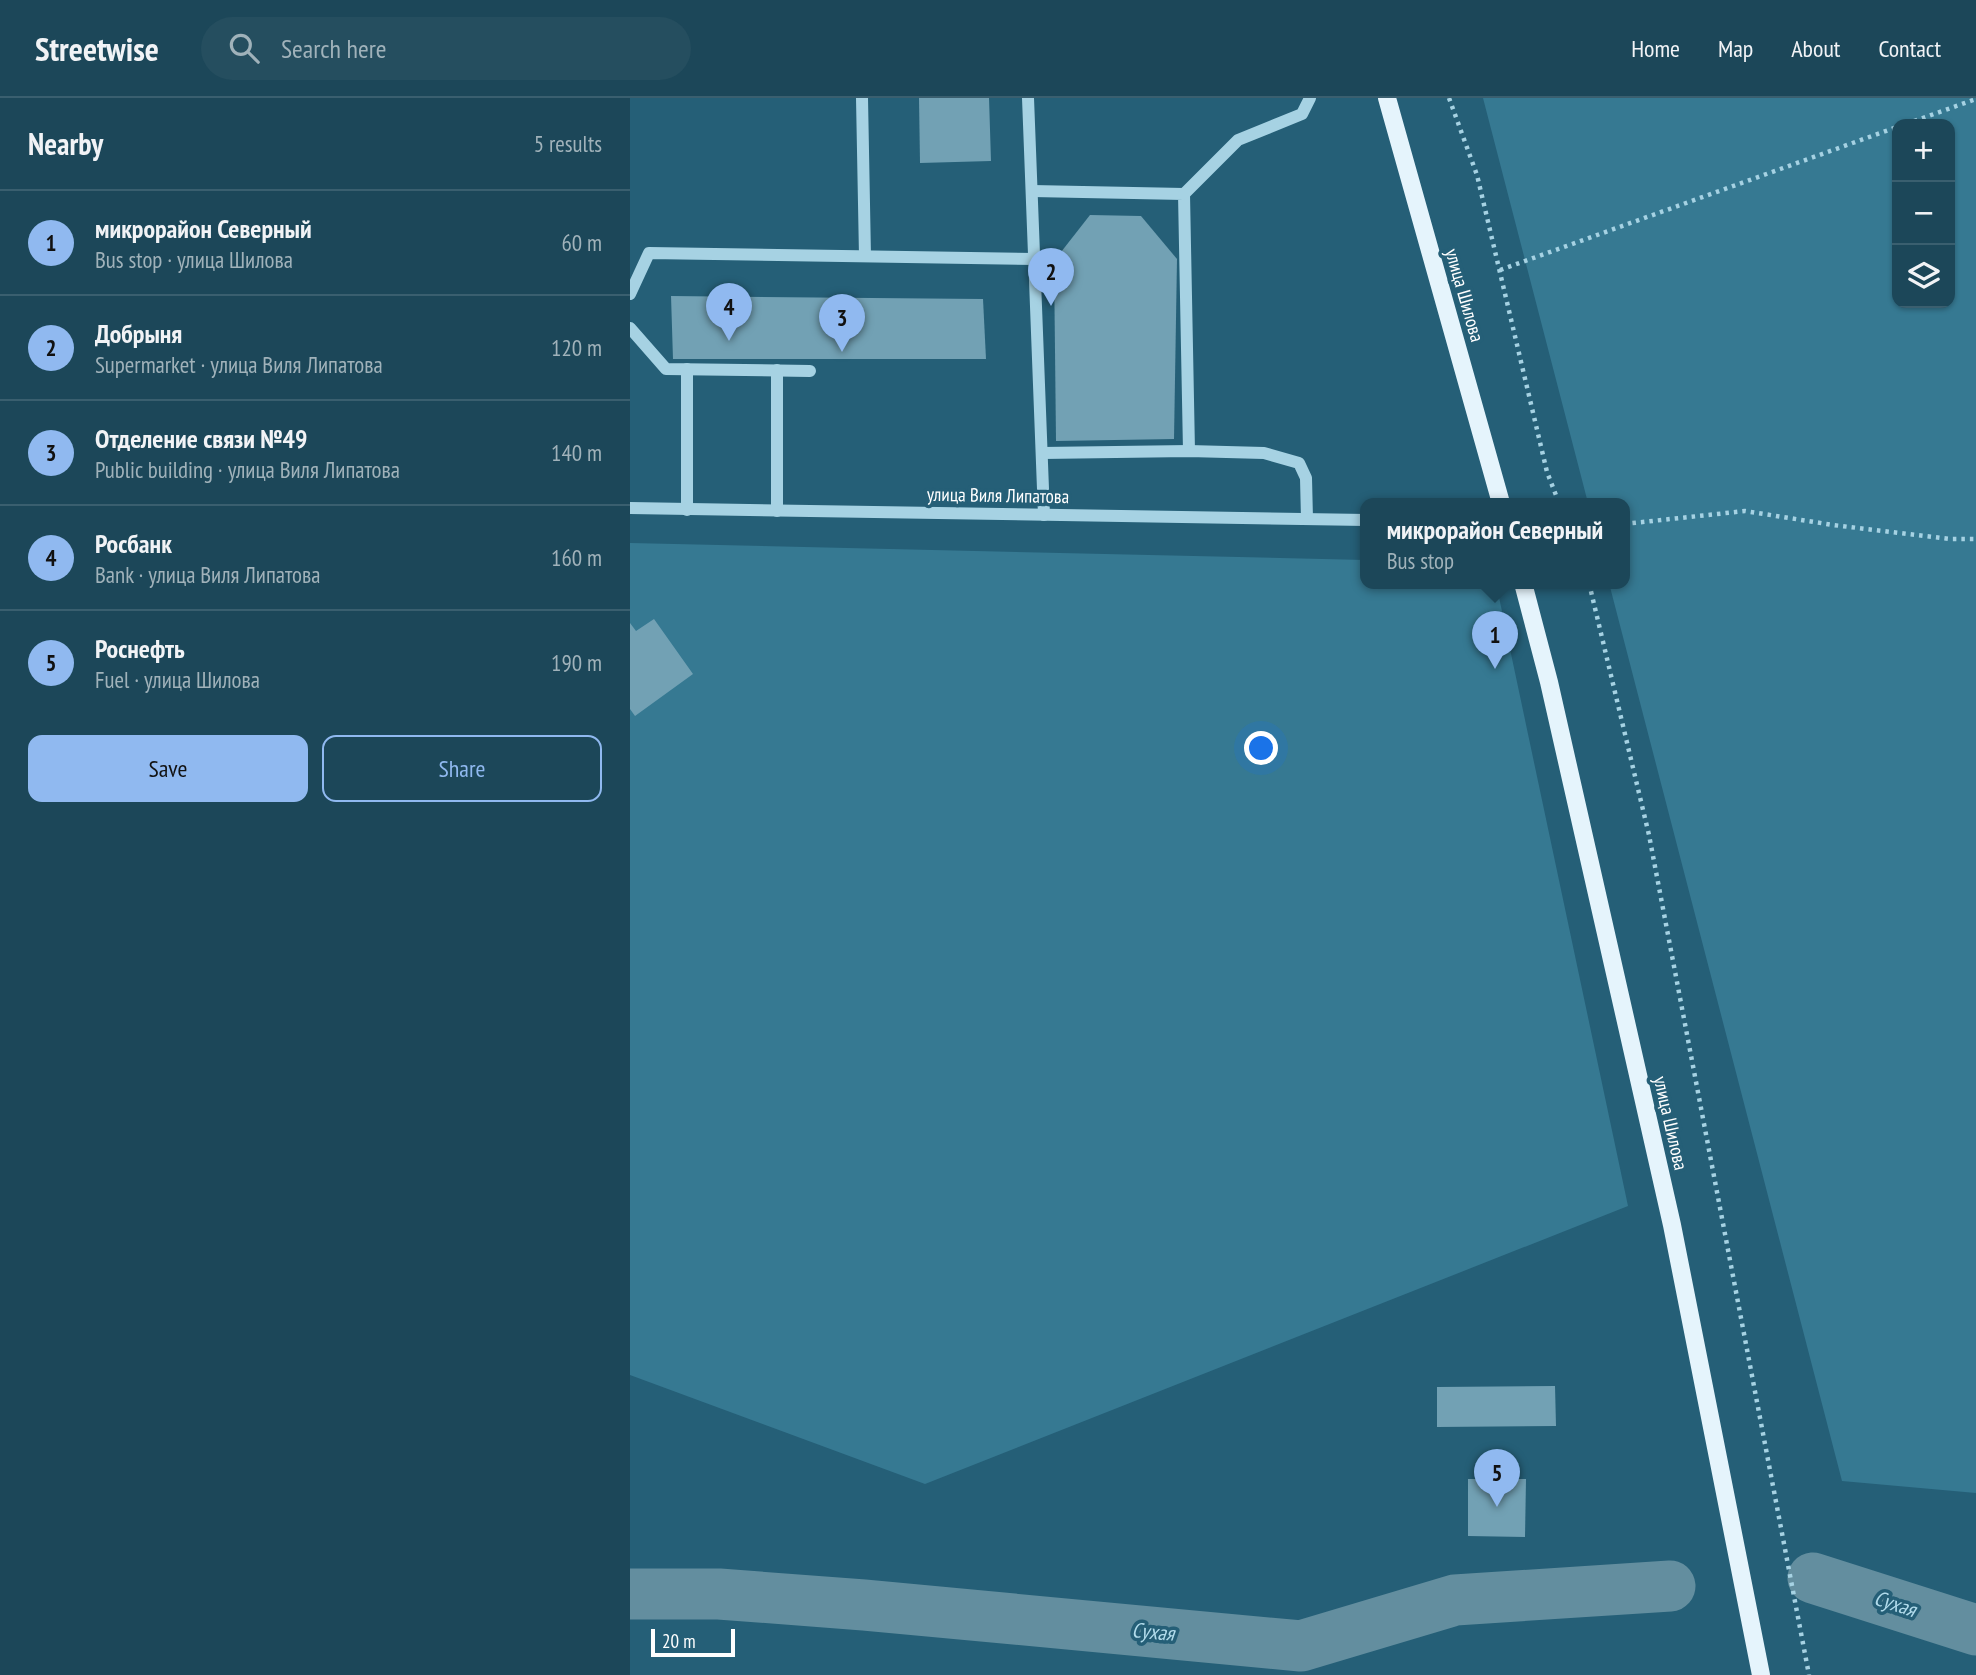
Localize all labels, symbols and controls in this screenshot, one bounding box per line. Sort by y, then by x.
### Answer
search box [201,17,691,80]
text: Streetwise [35,27,159,70]
icon: search [225,29,263,67]
text: Search here [281,32,387,65]
text: Home [1631,33,1680,64]
text: Map [1718,33,1753,64]
text: About [1791,33,1840,64]
text: Contact [1878,33,1941,64]
map controls [1892,119,1955,308]
button: + [1892,119,1955,182]
text: Nearby [28,124,103,163]
text: 5 results [534,129,602,158]
button: − [1892,182,1955,245]
text: микрорайон Северный [95,212,312,245]
text: 1 [46,228,57,257]
text: 60 m [561,228,602,257]
text: Bus stop · улица Шилова [95,245,293,274]
button: layers [1892,245,1955,308]
street label: улица Шилова [1440,246,1490,344]
pin: 2 [1028,248,1074,306]
pin: 4 [706,283,752,341]
pin: 3 [819,294,865,352]
text: Добрыня [95,317,182,350]
text: 2 [46,333,57,362]
text: 120 m [551,333,602,362]
text: Supermarket · улица Виля Липатова [95,350,383,379]
text: Отделение связи №49 [95,422,307,455]
text: 3 [46,438,57,467]
text: 140 m [551,438,602,467]
text: Public building · улица Виля Липатова [95,455,400,484]
street label: улица Виля Липатова [927,482,1069,508]
popup [1360,498,1630,589]
text: микрорайон Северный [1387,513,1603,546]
text: Росбанк [95,527,172,560]
text: 4 [46,543,57,572]
text: 160 m [551,543,602,572]
text: Bus stop [1387,546,1454,575]
text: Bank · улица Виля Липатова [95,560,321,589]
pin: 1 [1472,611,1518,669]
text: Роснефть [95,632,185,665]
text: 5 [46,648,57,677]
text: 190 m [551,648,602,677]
text: Fuel · улица Шилова [95,665,260,694]
your location [1244,731,1278,765]
button: Save [28,735,308,802]
button: Share [322,735,602,802]
street label: улица Шилова [1649,1074,1693,1172]
pin: 5 [1474,1449,1520,1507]
water label: Сухая [1871,1584,1921,1624]
water label: Сухая [1131,1616,1177,1647]
scale bar [651,1626,735,1658]
text: 20 m [662,1629,696,1653]

